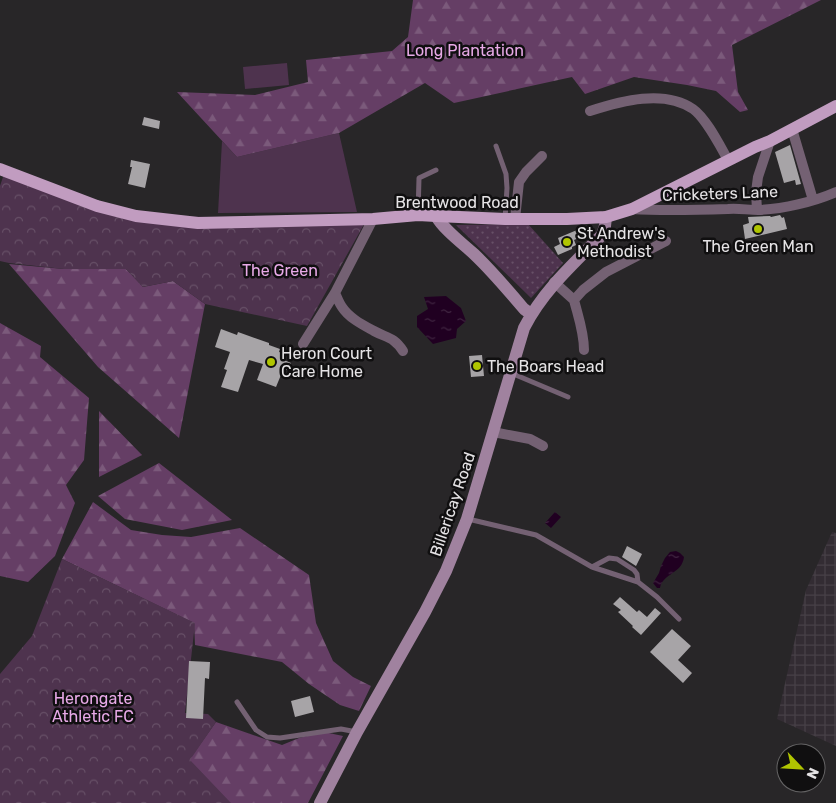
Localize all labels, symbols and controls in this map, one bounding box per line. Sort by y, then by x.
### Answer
park label: Long Plantation [406,41,524,60]
street label: Cricketers Lane [662,182,778,205]
street label: Brentwood Road [395,193,519,212]
marker: The Green Man [752,223,764,235]
place label: St Andrew's Methodist [577,224,665,261]
marker: St Andrew's Methodist [561,236,573,248]
place label: The Green Man [702,237,814,256]
park label: The Green [242,261,318,280]
place label: Heron Court Care Home [281,344,372,381]
marker: Heron Court Care Home [265,356,277,368]
place label: The Boars Head [487,357,604,376]
marker: The Boars Head [471,360,483,372]
street label: Billericay Road [426,450,479,559]
park label: Herongate Athletic FC [52,689,134,726]
north arrow [776,743,826,793]
text: N [802,765,822,781]

